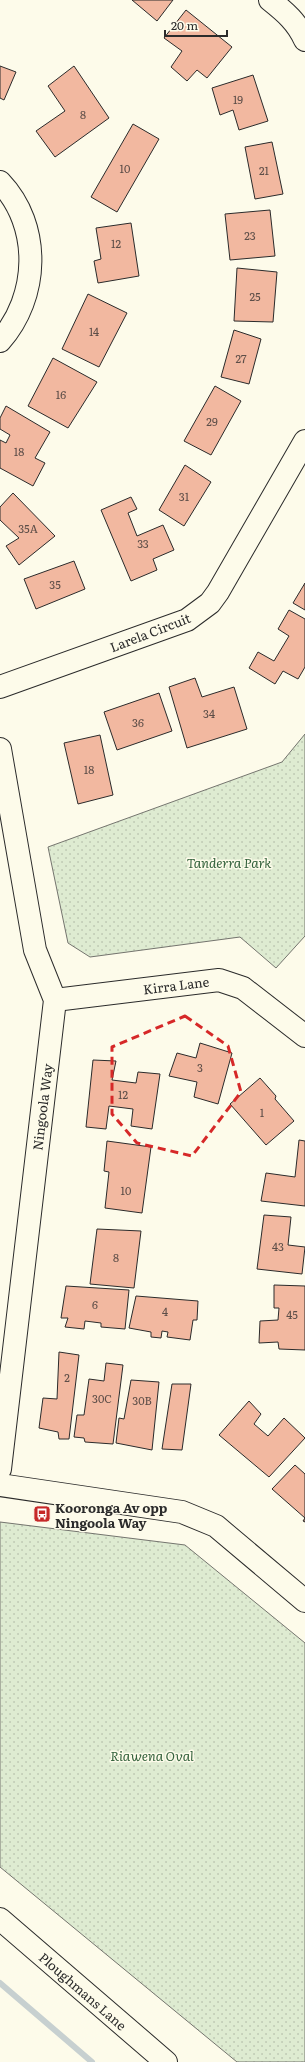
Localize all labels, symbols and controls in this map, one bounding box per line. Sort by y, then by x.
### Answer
scale bar [165,12,227,38]
text: 20 m [171,16,198,34]
house number: 19 [233,91,243,107]
house number: 8 [80,106,86,122]
house number: 10 [120,160,130,176]
house number: 21 [259,162,270,178]
house number: 23 [244,227,256,243]
house number: 12 [111,235,121,251]
house number: 25 [249,288,261,304]
house number: 14 [89,323,99,339]
house number: 27 [235,350,247,366]
house number: 16 [56,386,66,402]
house number: 29 [206,413,218,429]
house number: 18 [14,443,24,459]
house number: 31 [179,488,190,504]
house number: 35A [18,520,38,536]
house number: 33 [137,535,149,551]
house number: 35 [49,576,61,592]
street label: Larela Circuit [107,608,194,656]
house number: 34 [203,705,215,721]
house number: 36 [132,714,144,730]
house number: 18 [84,761,94,777]
park label: Tanderra Park [187,853,272,872]
street label: Kirra Lane [142,971,210,998]
house number: 3 [197,1059,203,1075]
street label: Ningoola Way [27,1062,57,1151]
house number: 12 [118,1086,128,1102]
house number: 1 [260,1104,265,1120]
house number: 10 [121,1182,131,1198]
house number: 43 [272,1238,284,1254]
house number: 8 [113,1249,119,1265]
house number: 6 [92,1296,98,1312]
house number: 4 [162,1303,168,1319]
house number: 45 [286,1306,298,1322]
house number: 2 [64,1369,70,1385]
house number: 30C [92,1390,112,1406]
house number: 30B [132,1392,152,1408]
place label: Kooronga Av opp Ningoola Way [55,1498,168,1532]
bus stop icon: Kooronga Av opp Ningoola Way [32,1504,52,1524]
park label: Riawena Oval [110,1746,194,1765]
street label: Ploughmans Lane [35,1948,131,2035]

